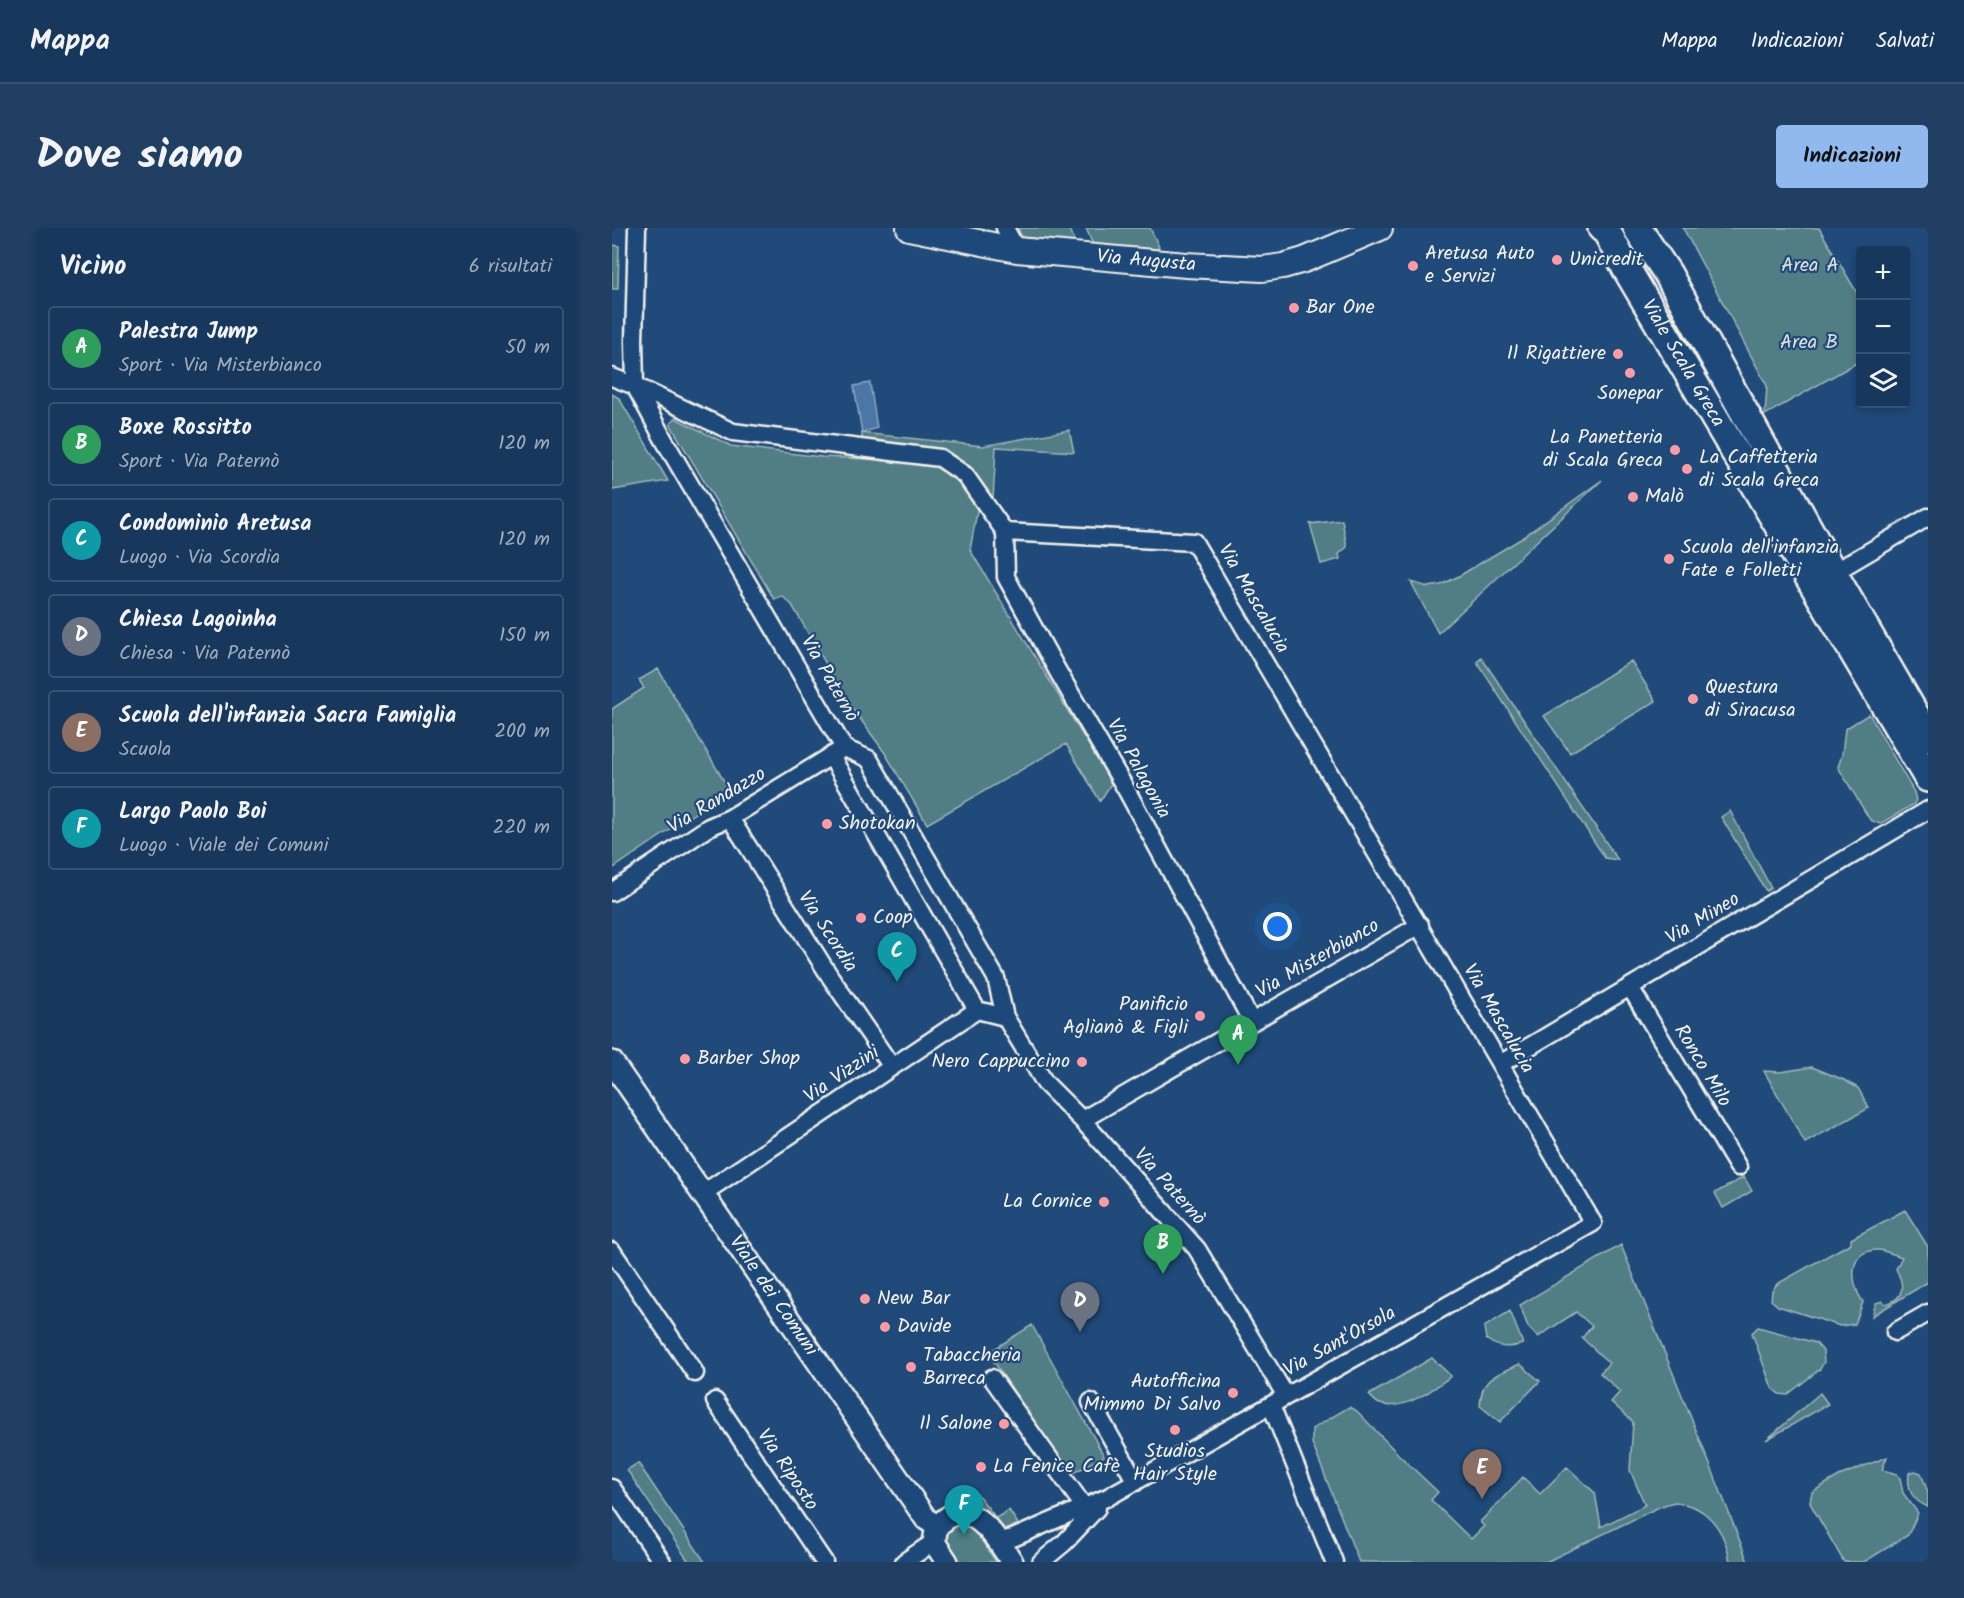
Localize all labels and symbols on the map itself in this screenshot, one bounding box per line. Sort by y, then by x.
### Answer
place label: Aretusa Auto e Servizi [1425,238,1535,293]
street label: Via Augusta [1095,241,1197,281]
place label: Unicredit [1569,244,1644,276]
park label: Area A [1781,250,1839,282]
marker: Unicredit [1550,253,1564,267]
marker: Aretusa Auto e Servizi [1406,259,1420,273]
place label: Bar One [1306,292,1375,324]
street label: Viale Scala Greca [1632,293,1733,434]
marker: Bar One [1287,301,1301,315]
park label: Area B [1780,327,1838,359]
place label: Il Rigattiere [1507,338,1606,370]
marker: Il Rigattiere [1611,347,1625,361]
marker: Sonepar [1623,366,1637,380]
place label: Sonepar [1598,378,1664,410]
place label: La Panetteria di Scala Greca [1543,422,1663,477]
place label: La Caffetteria di Scala Greca [1699,442,1819,497]
marker: La Panetteria di Scala Greca [1668,443,1682,457]
marker: La Caffetteria di Scala Greca [1680,462,1694,476]
place label: Malò [1645,481,1684,513]
marker: Malò [1626,490,1640,504]
place label: Scuola dell'infanzia Fate e Folletti [1681,532,1839,587]
street label: Via Mascalucia [1209,538,1297,660]
marker: Scuola dell'infanzia Fate e Folletti [1662,552,1676,566]
street label: Via Paternò [791,629,867,729]
place label: Questura di Siracusa [1705,672,1796,727]
marker: Questura di Siracusa [1686,692,1700,706]
street label: Via Palagonia [1097,713,1179,825]
street label: Via Randazzo [661,759,773,843]
place label: Shotokan [839,808,916,840]
marker: Shotokan [820,817,834,831]
street label: Via Mineo [1660,884,1746,954]
street label: Via Scordia [788,885,866,979]
place label: Coop [873,902,913,934]
marker: Coop [854,911,868,925]
street label: Via Misterbianco [1250,911,1386,1007]
your location [1263,912,1292,941]
pin: C [878,932,916,982]
street label: Via Mascalucia [1454,958,1542,1080]
place label: Panificio Aglianò & Figli [1063,989,1189,1044]
marker: Panificio Aglianò & Figli [1193,1009,1207,1023]
pin: A [1218,1016,1258,1065]
street label: Ronco Milo [1665,1018,1739,1114]
street label: Via Vizzini [797,1037,888,1112]
place label: Barber Shop [697,1043,800,1075]
place label: Nero Cappuccino [931,1046,1070,1078]
marker: Barber Shop [678,1052,692,1066]
marker: Nero Cappuccino [1075,1055,1089,1069]
street label: Via Paternò [1125,1141,1213,1233]
place label: La Cornice [1003,1186,1092,1218]
marker: La Cornice [1097,1195,1111,1209]
pin: B [1144,1224,1182,1274]
street label: Viale dei Comuni [720,1229,827,1364]
pin: D [1060,1282,1100,1332]
place label: New Bar [877,1283,951,1315]
marker: New Bar [858,1292,872,1306]
street label: Via Sant'Orsola [1278,1298,1402,1386]
place label: Davide [897,1311,951,1343]
marker: Davide [878,1320,892,1334]
place label: Tabaccheria Barreca [923,1340,1021,1395]
marker: Tabaccheria Barreca [904,1360,918,1374]
place label: Autofficina Mimmo Di Salvo [1083,1366,1221,1421]
marker: Autofficina Mimmo Di Salvo [1226,1386,1240,1400]
place label: Il Salone [919,1408,992,1440]
marker: Il Salone [997,1417,1011,1431]
street label: Via Riposto [748,1422,826,1518]
marker: Studios Hair Style [1168,1423,1182,1437]
place label: Studios Hair Style [1133,1436,1217,1491]
pin: E [1462,1450,1502,1499]
place label: La Fenice Cafè [993,1451,1120,1483]
marker: La Fenice Cafè [974,1460,988,1474]
pin: F [944,1486,984,1535]

